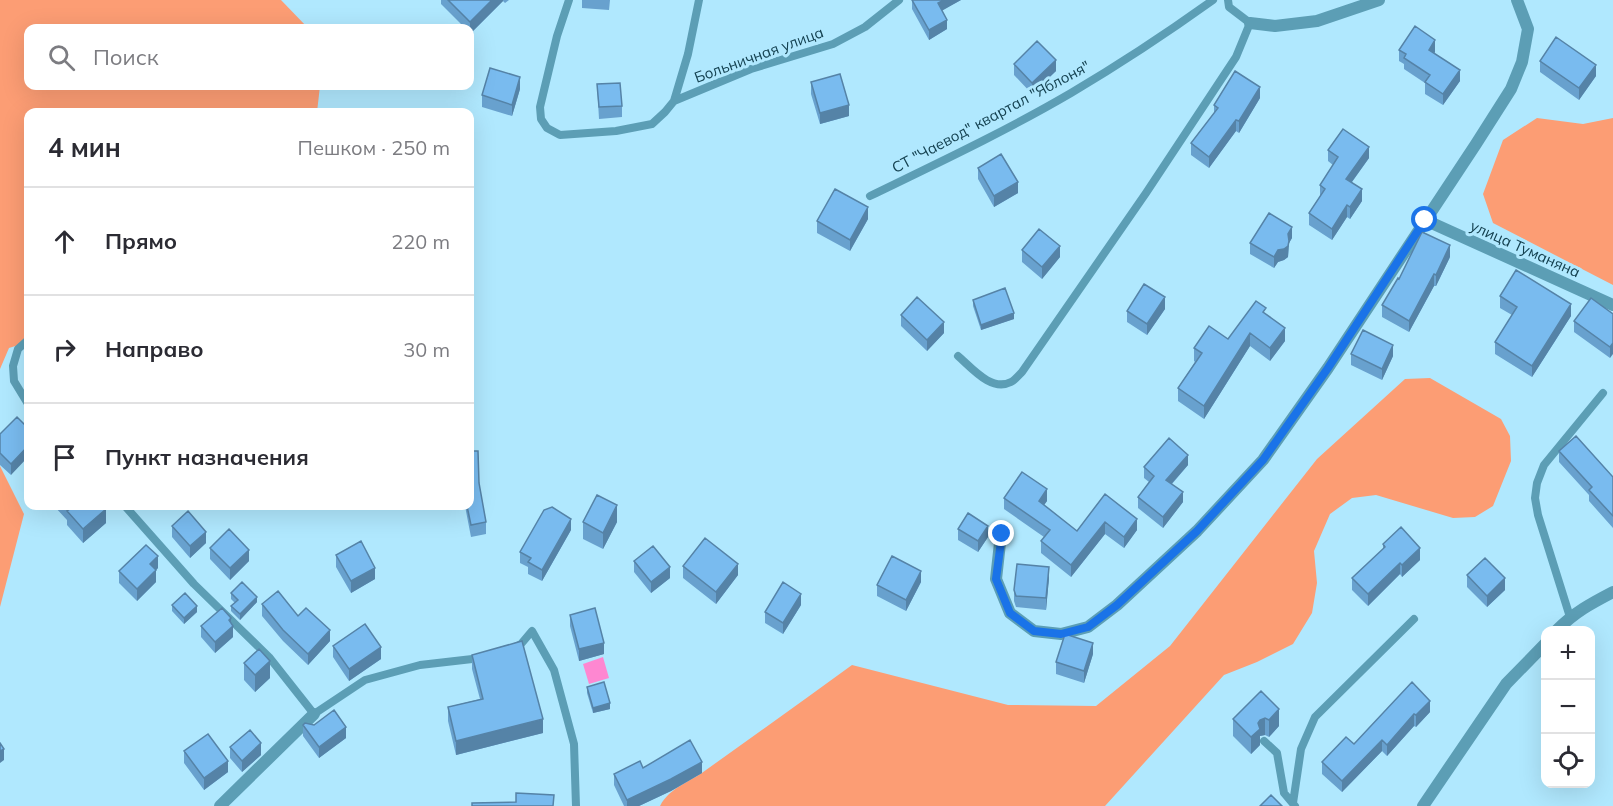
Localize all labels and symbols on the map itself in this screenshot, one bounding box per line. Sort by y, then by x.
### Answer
street label: Больничная улица [692,22,826,87]
street label: СТ "Чаевод" квартал "Яблоня" [888,56,1093,177]
route start [1411,206,1437,232]
street label: улица Туманяна [1467,216,1583,281]
route end [988,520,1014,546]

